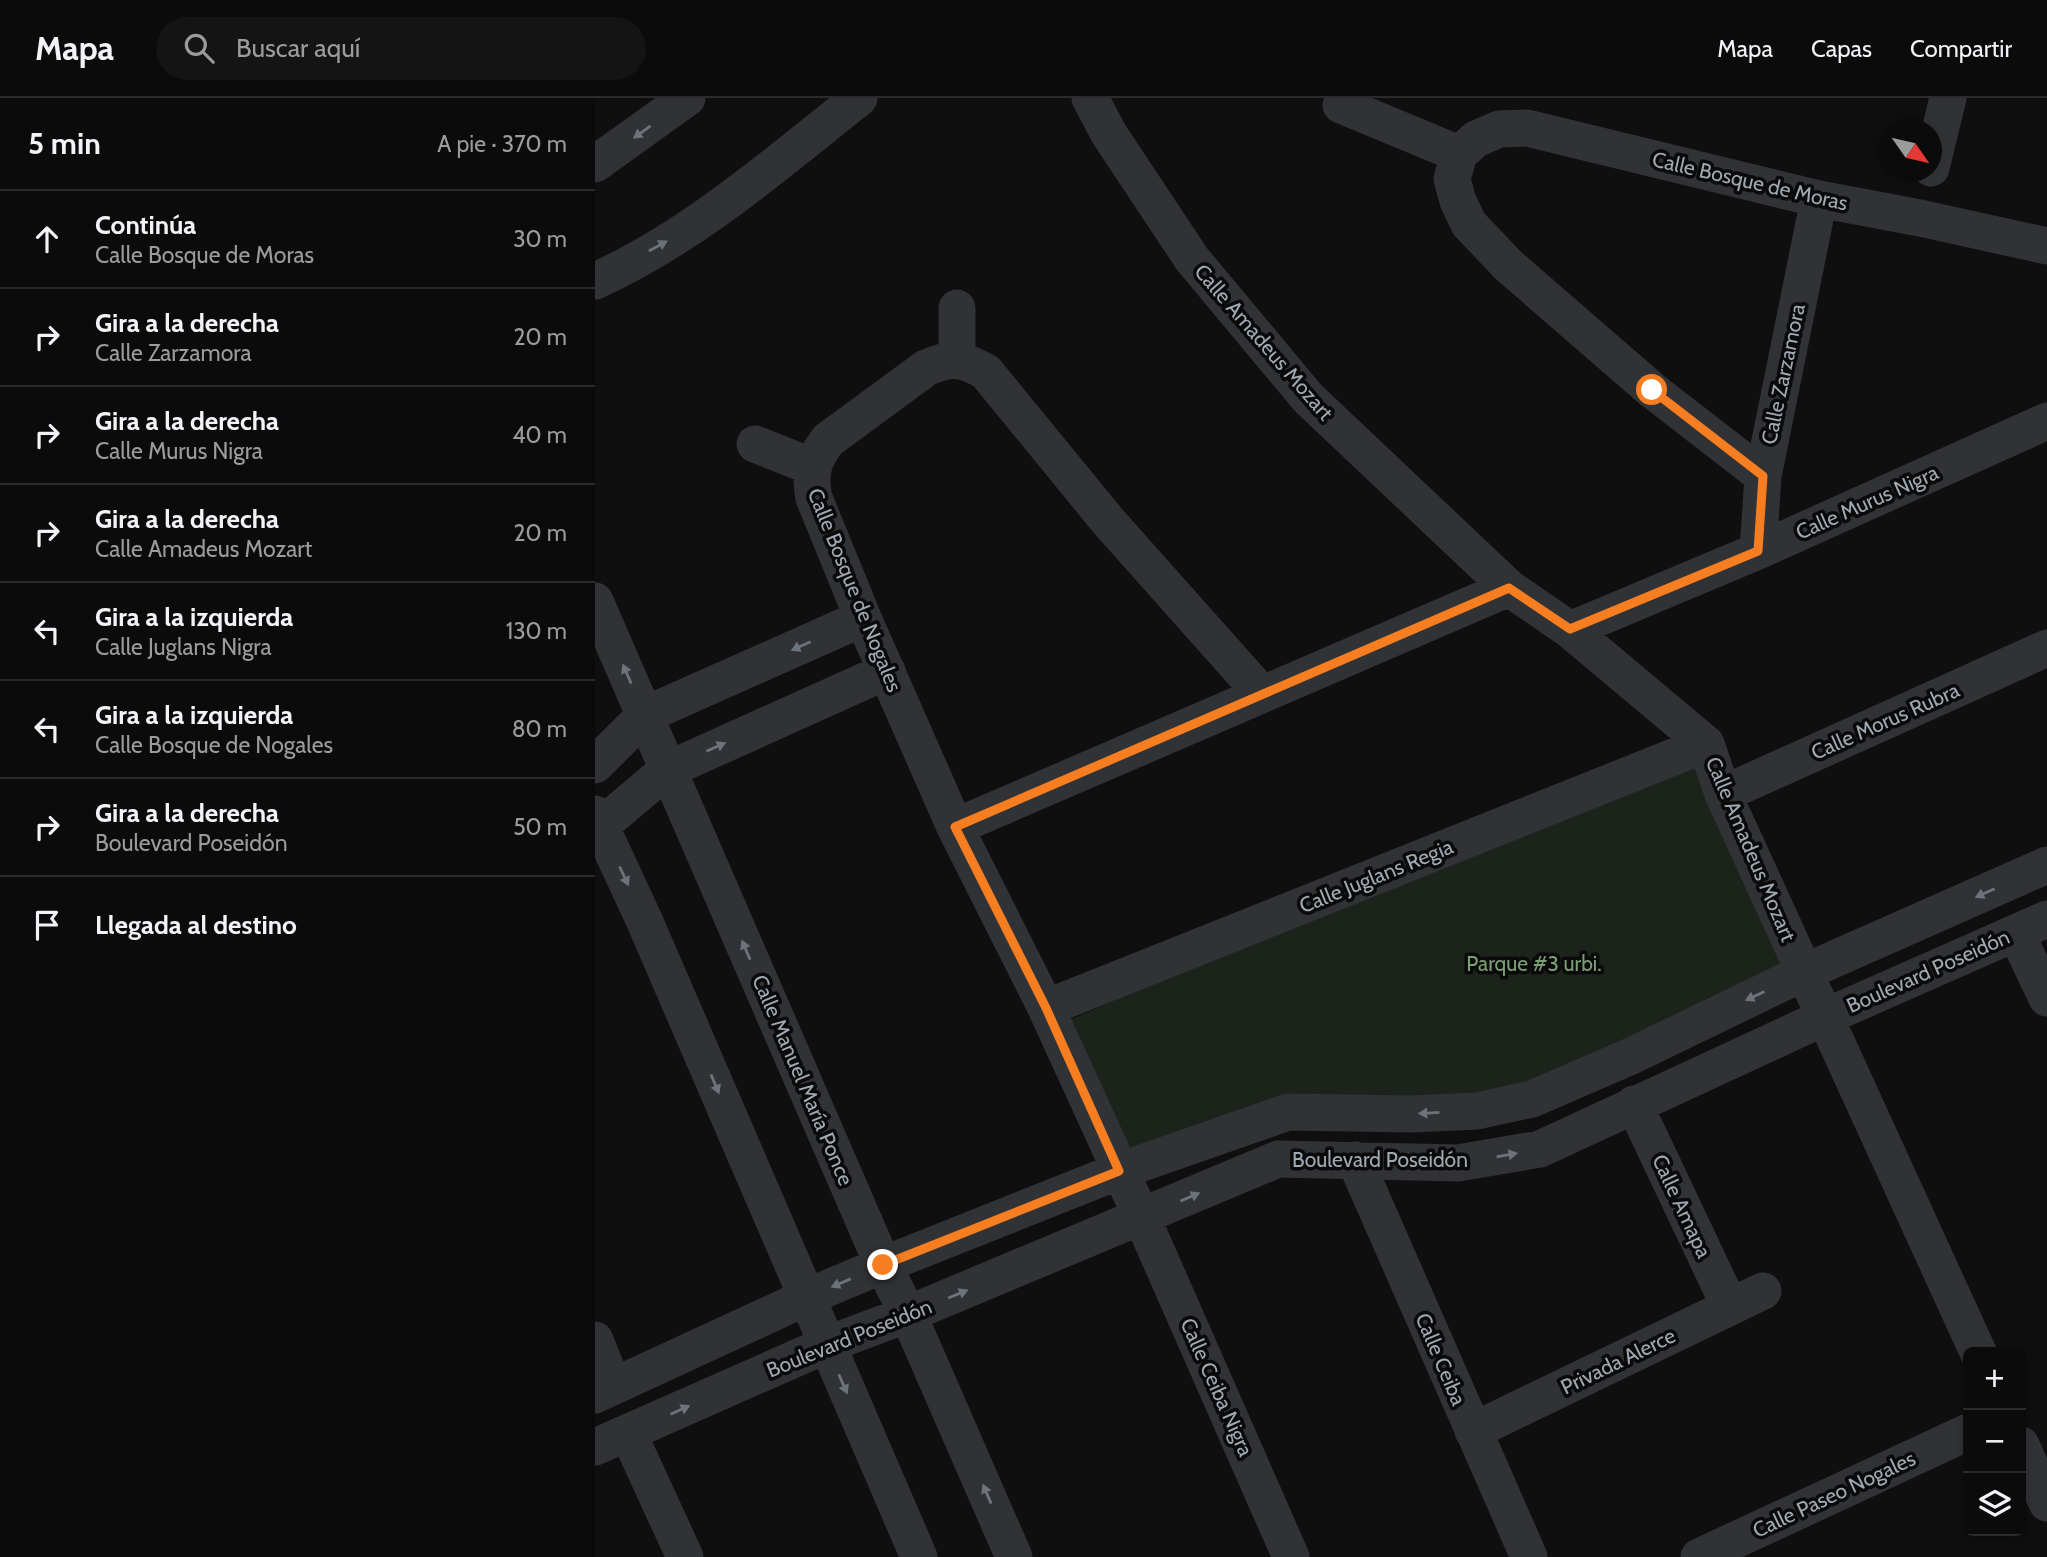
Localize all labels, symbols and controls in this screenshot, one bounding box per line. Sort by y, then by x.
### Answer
search box [156,17,646,80]
text: Mapa [35,28,114,68]
icon: search [180,29,218,67]
text: Buscar aquí [236,32,360,64]
text: Mapa [1717,34,1773,63]
text: Capas [1811,34,1872,63]
text: Compartir [1910,34,2012,63]
north arrow [1879,119,1942,182]
one-way arrow [633,124,651,139]
text: 5 min [28,125,101,162]
text: A pie · 370 m [437,130,567,158]
street label: Calle Bosque de Moras [1650,146,1851,216]
text: Continúa [95,209,196,241]
icon: ahead [28,220,66,258]
text: 30 m [513,225,567,253]
one-way arrow [648,240,667,252]
text: Calle Bosque de Moras [95,241,314,269]
street label: Calle Amadeus Mozart [1189,259,1339,425]
street label: Calle Zarzamora [1756,302,1810,446]
text: Gira a la derecha [95,307,279,339]
icon: right [28,318,66,356]
text: 20 m [514,323,567,351]
text: Calle Zarzamora [95,339,251,367]
route start [1636,374,1667,405]
text: Gira a la derecha [95,405,279,437]
icon: right [28,416,66,454]
text: 40 m [512,421,567,449]
text: Calle Murus Nigra [95,437,263,465]
street label: Calle Murus Nigra [1792,459,1942,545]
street label: Calle Bosque de Nogales [803,485,907,696]
text: Gira a la derecha [95,503,279,535]
icon: right [28,514,66,552]
text: 20 m [514,519,567,547]
text: Calle Amadeus Mozart [95,535,312,563]
text: Gira a la izquierda [95,601,293,633]
icon: left [28,612,66,650]
text: 130 m [506,617,567,645]
text: Calle Juglans Nigra [95,633,272,661]
one-way arrow [790,641,811,652]
one-way arrow [621,664,633,684]
street label: Calle Morus Rubra [1807,677,1963,765]
text: Gira a la izquierda [95,699,293,731]
icon: left [28,710,66,748]
text: 80 m [512,715,567,743]
text: Calle Bosque de Nogales [95,731,333,759]
one-way arrow [706,741,726,753]
street label: Calle Amadeus Mozart [1701,753,1801,945]
text: Gira a la derecha [95,797,279,829]
icon: right [28,808,66,846]
text: 50 m [513,813,567,841]
text: Boulevard Poseidón [95,829,288,857]
street label: Calle Juglans Regia [1296,834,1456,918]
one-way arrow [618,866,629,886]
one-way arrow [1974,888,1995,899]
icon: arrive [28,906,66,944]
text: Llegada al destino [95,909,297,941]
street label: Boulevard Poseidón [1843,924,2013,1018]
one-way arrow [741,939,752,960]
park label: Parque #3 urbi. [1466,951,1602,976]
street label: Calle Manuel María Ponce [747,971,859,1189]
one-way arrow [1745,991,1765,1002]
one-way arrow [709,1074,721,1094]
one-way arrow [1417,1108,1439,1119]
street label: Boulevard Poseidón [1292,1147,1468,1172]
one-way arrow [1496,1149,1518,1160]
street label: Calle Amapa [1647,1150,1717,1262]
one-way arrow [1180,1191,1200,1203]
route end [867,1249,898,1280]
one-way arrow [831,1277,851,1289]
one-way arrow [947,1288,968,1299]
street label: Boulevard Poseidón [763,1293,935,1383]
street label: Calle Ceiba [1410,1309,1472,1409]
street label: Calle Ceiba Nigra [1175,1314,1259,1460]
street label: Privada Alerce [1557,1322,1680,1400]
map controls [1963,1347,2026,1536]
button: + [1963,1347,2026,1410]
one-way arrow [838,1373,849,1394]
one-way arrow [670,1404,690,1416]
button: − [1963,1410,2026,1473]
street label: Calle Paseo Nogales [1749,1445,1920,1543]
button: layers [1963,1473,2026,1536]
one-way arrow [981,1484,992,1505]

